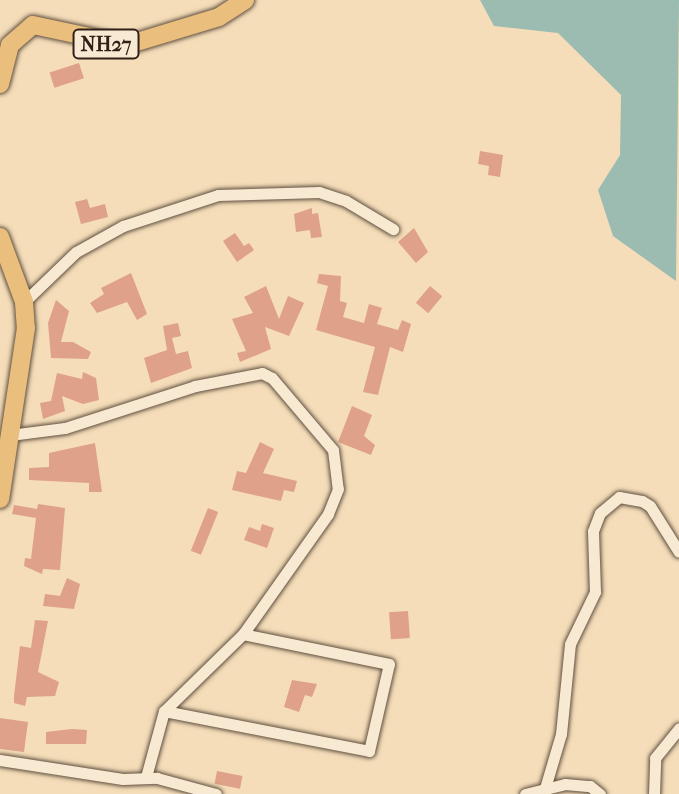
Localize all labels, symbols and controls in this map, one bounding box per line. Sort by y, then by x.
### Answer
road number: NH27 [72,28,140,60]

